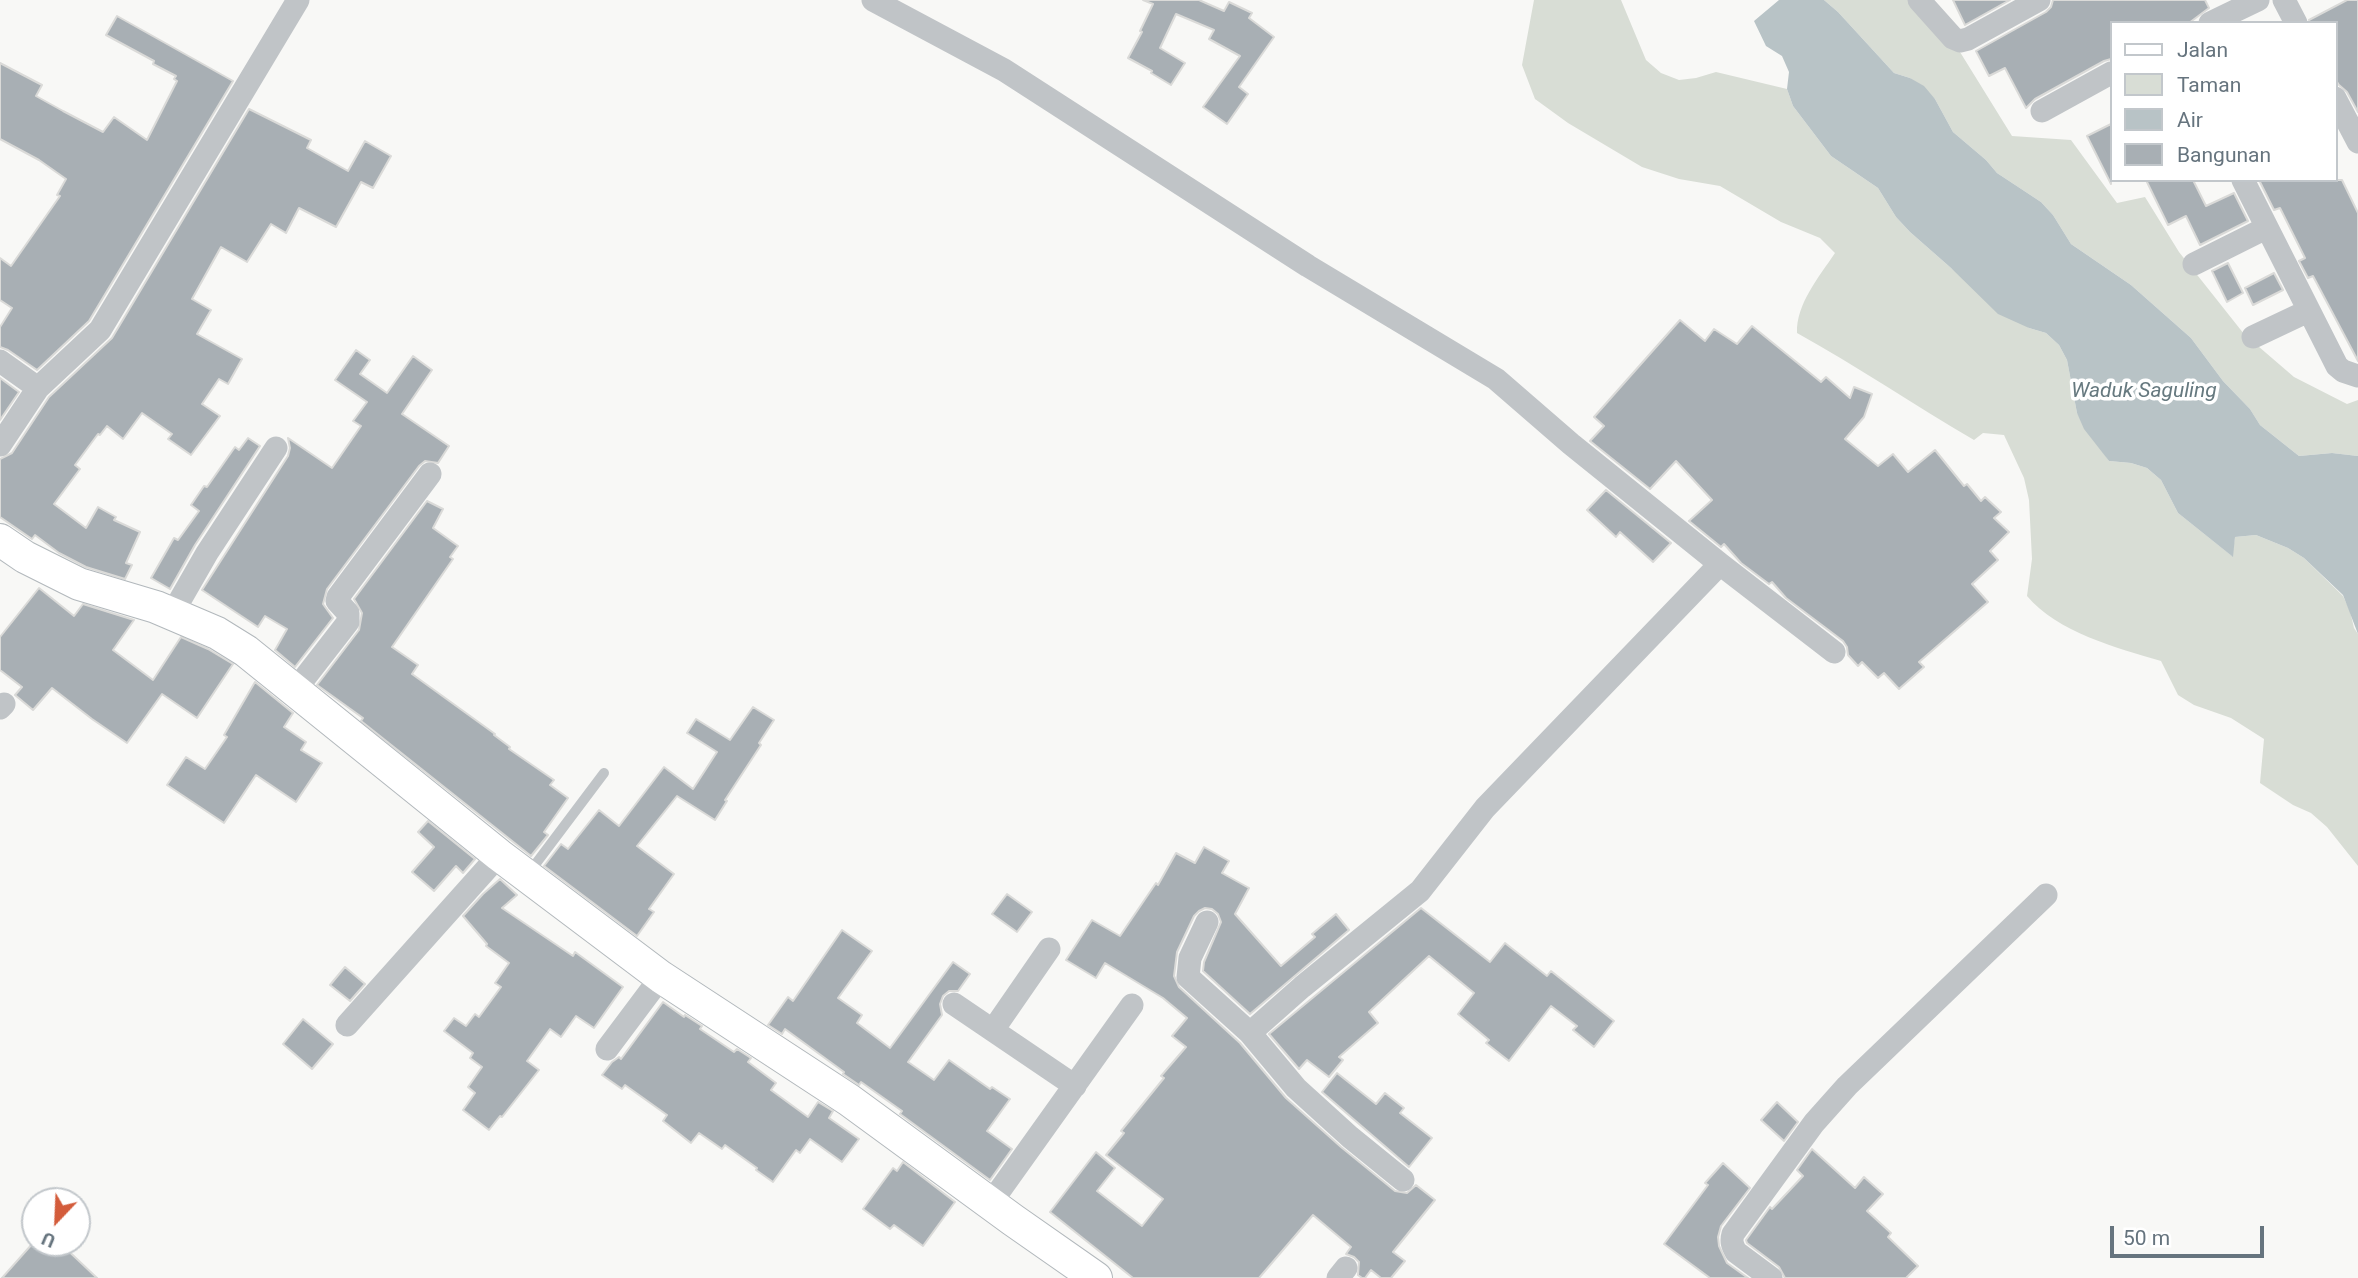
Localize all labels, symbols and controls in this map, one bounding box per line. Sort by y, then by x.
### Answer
legend [2110,21,2337,182]
text: Jalan [2177,38,2228,62]
text: Taman [2177,73,2241,97]
text: Air [2177,108,2203,132]
text: Bangunan [2177,143,2271,167]
water label: Waduk Saguling [2071,379,2217,405]
north arrow [21,1187,91,1257]
scale bar [2113,1212,2267,1256]
text: 50 m [2123,1226,2170,1250]
text: U [38,1227,59,1253]

